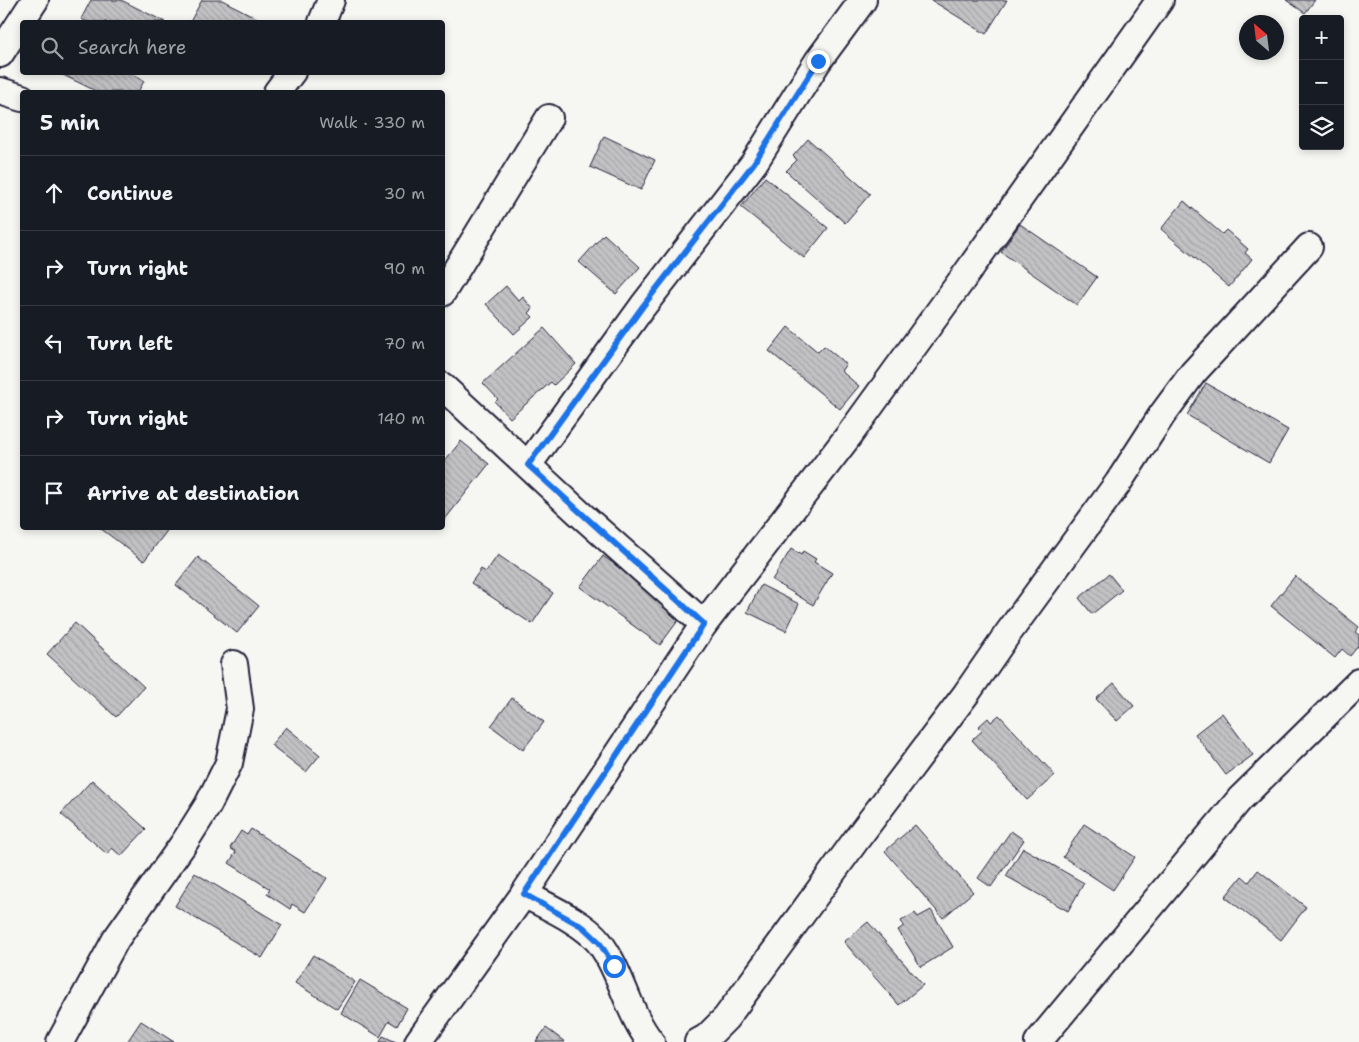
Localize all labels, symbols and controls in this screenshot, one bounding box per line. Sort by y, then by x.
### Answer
north arrow [1239,15,1284,60]
map controls [1299,15,1344,150]
button: + [1299,15,1344,60]
search box [20,20,445,75]
icon: search [38,34,66,62]
text: Search here [78,35,187,60]
route end [807,50,830,73]
button: − [1299,60,1344,105]
button: layers [1299,105,1344,150]
text: 5 min [40,109,100,137]
text: Walk · 330 m [319,112,425,133]
icon: ahead [40,179,68,207]
text: Continue [87,181,173,206]
text: 30 m [384,183,425,204]
icon: right [40,254,68,282]
text: Turn right [87,256,188,281]
text: 90 m [384,258,425,279]
icon: left [40,329,68,357]
text: Turn left [87,331,173,356]
text: 70 m [384,333,425,354]
icon: right [40,404,68,432]
text: Turn right [87,406,188,431]
text: 140 m [378,408,425,429]
icon: arrive [40,479,68,507]
text: Arrive at destination [87,481,299,506]
route start [603,955,626,978]

